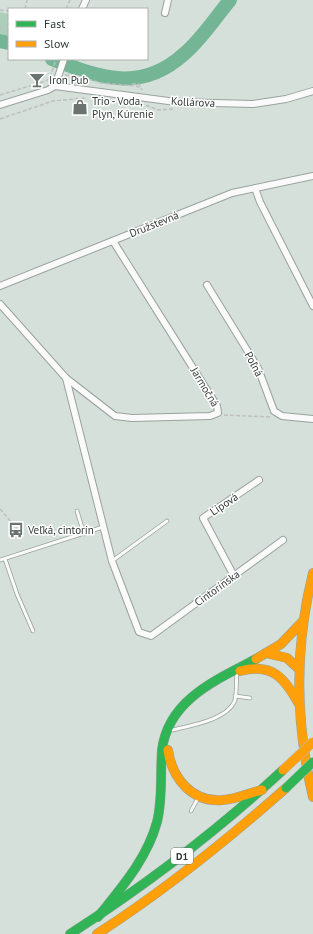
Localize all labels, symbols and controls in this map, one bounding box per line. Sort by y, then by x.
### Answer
legend [8,8,148,60]
text: Fast [44,16,65,31]
text: Slow [44,36,69,51]
bar icon: Iron Pub [28,71,46,89]
place label: Iron Pub [49,73,88,87]
place label: Trio - Voda, Plyn, Kúrenie [92,94,154,121]
street label: Kollárova [171,94,215,110]
shop icon: Trio - Voda, Plyn, Kúrenie [71,98,89,116]
street label: Družstevná [127,208,181,240]
street label: Poľná [242,349,266,379]
street label: Jarmočná [187,364,222,409]
street label: Lipová [207,489,241,519]
bus stop icon: Veľká, cintorín [7,521,25,539]
place label: Veľká, cintorín [27,523,94,537]
street label: Cintorínska [192,567,242,609]
road number: D1 [171,848,193,864]

